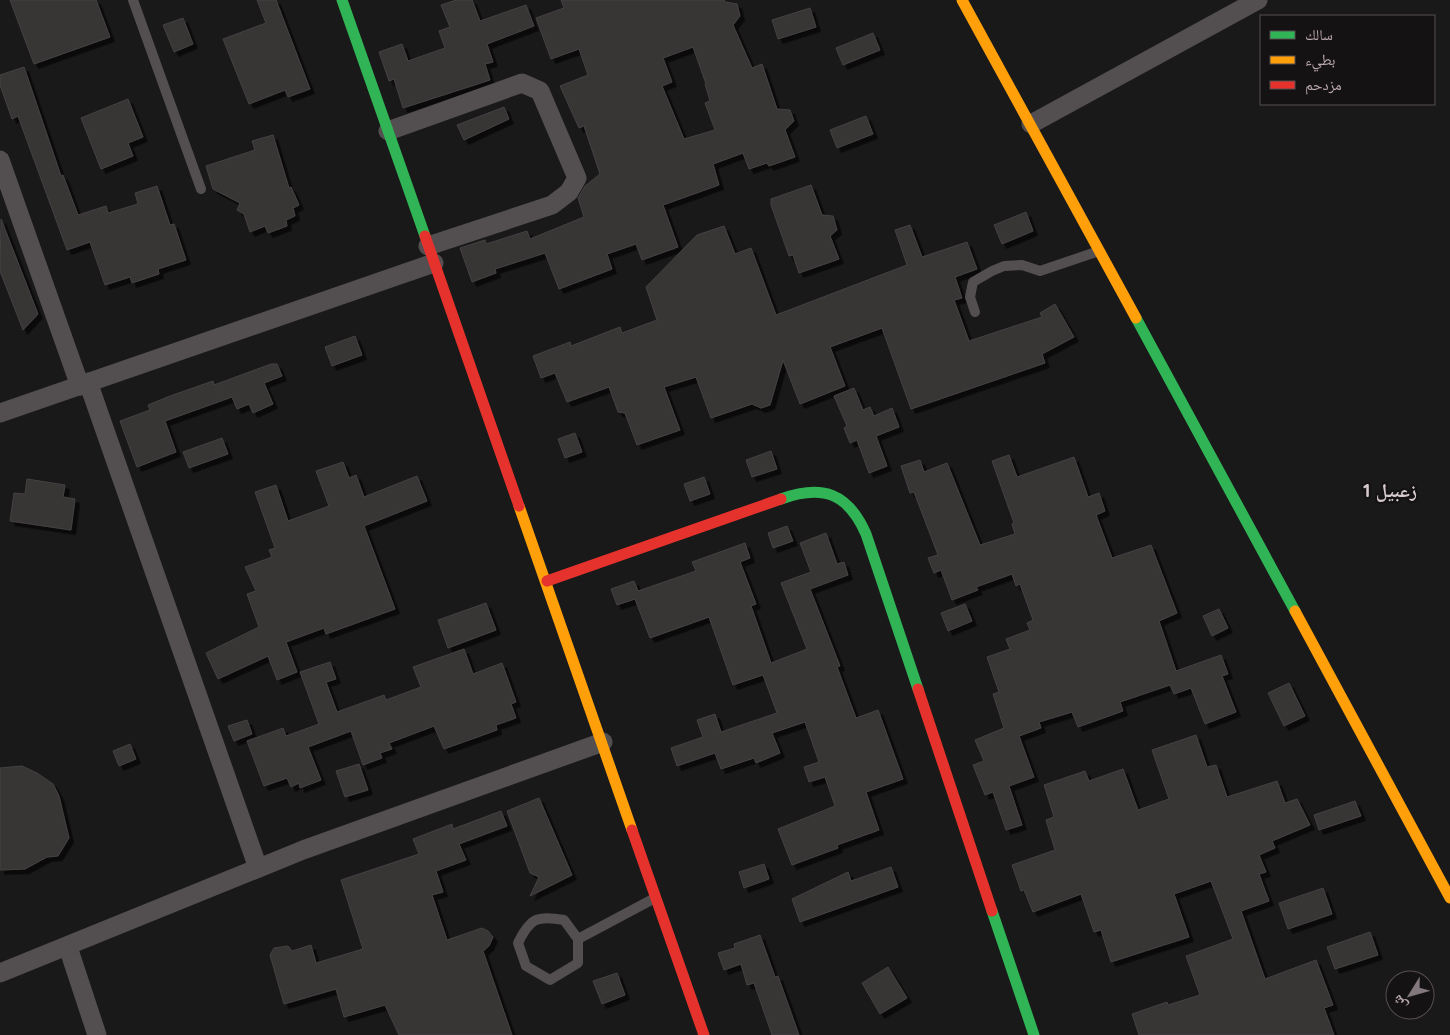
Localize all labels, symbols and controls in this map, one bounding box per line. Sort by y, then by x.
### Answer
legend [1260,15,1435,105]
text: سالك [1305,25,1333,44]
text: بطيء [1305,50,1335,72]
text: مزدحم [1305,75,1342,95]
district label: زعبيل 1 [1363,478,1417,502]
north arrow [1385,970,1435,1020]
text: ش [1388,991,1411,1014]

